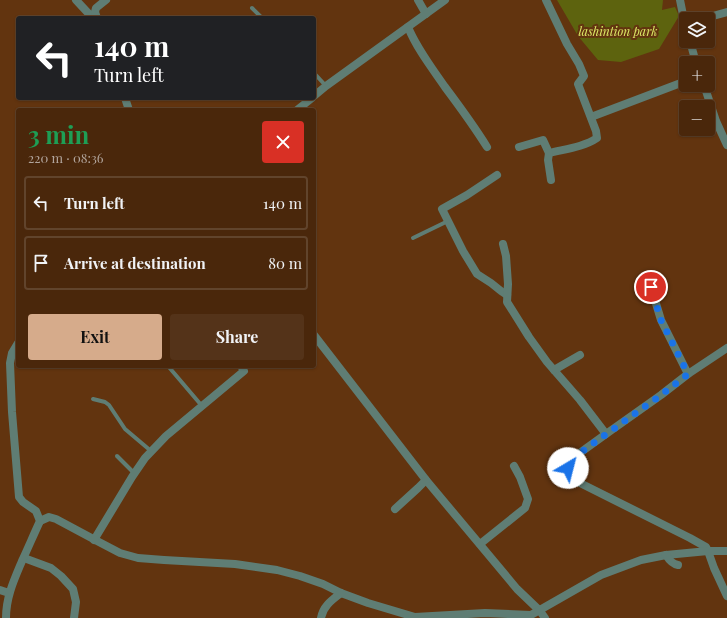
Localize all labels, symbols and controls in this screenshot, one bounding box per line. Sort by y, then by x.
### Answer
map controls [679,12,715,136]
button: layers [679,12,715,48]
park label: lashintion park [579,23,657,39]
text: 140 m [94,27,169,64]
icon: left [28,32,80,84]
button: + [679,56,715,92]
text: Turn left [94,63,164,87]
button: − [679,100,715,136]
text: 3 min [28,118,89,150]
button: close [262,121,304,163]
text: 220 m · 08:36 [28,149,104,166]
icon: left [30,192,52,214]
text: Turn left [64,193,125,213]
text: 140 m [263,193,302,213]
icon: arrive [30,252,52,274]
text: Arrive at destination [64,253,206,273]
text: 80 m [268,253,302,273]
pin [634,270,668,304]
icon: arrive [640,276,662,298]
button: Exit [28,314,162,360]
button: Share [170,314,304,360]
position arrow [547,447,589,489]

